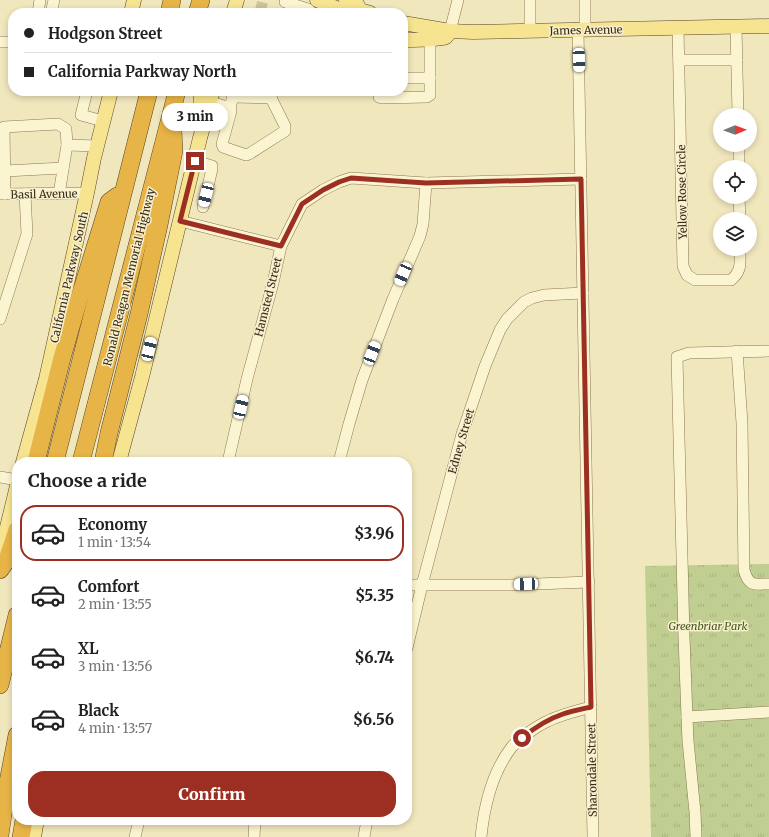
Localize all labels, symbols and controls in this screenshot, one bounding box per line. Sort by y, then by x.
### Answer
street label: James Avenue [548,22,623,38]
text: Hodgson Street [48,24,163,43]
car [573,48,585,72]
text: California Parkway North [48,62,237,81]
callout: 3 min [162,103,228,131]
text: 3 min [176,108,214,125]
north arrow [713,108,757,152]
map controls [713,108,757,256]
street label: Yellow Rose Circle [674,144,690,240]
route end [186,152,204,170]
button: locate [713,160,757,204]
car [197,182,215,208]
street label: Basil Avenue [10,186,78,202]
street label: Ronald Reagan Memorial Highway [100,186,158,367]
street label: California Parkway South [47,209,91,344]
button: layers [713,212,757,256]
street label: Hamsted Street [251,255,285,338]
car [393,261,413,287]
car [140,336,158,362]
car [362,340,382,366]
car [232,394,250,420]
street label: Edney Street [445,406,477,475]
text: Choose a ride [28,469,147,492]
icon: car [30,515,66,551]
text: Economy [78,515,147,534]
text: $3.96 [354,524,394,543]
text: 1 min · 13:54 [78,534,151,551]
icon: car [30,577,66,613]
text: Comfort [78,577,139,596]
car [514,578,538,590]
text: $5.35 [355,586,394,605]
text: 2 min · 13:55 [78,596,152,613]
park label: Greenbriar Park [669,619,747,633]
icon: car [30,639,66,675]
text: XL [78,639,99,658]
text: $6.74 [354,648,394,667]
text: 3 min · 13:56 [78,658,152,675]
icon: car [30,701,66,737]
text: Black [78,701,119,720]
text: $6.56 [353,710,394,729]
text: 4 min · 13:57 [78,720,152,737]
street label: Sharondale Street [584,722,600,817]
route start [513,729,531,747]
button: Confirm [28,771,396,817]

